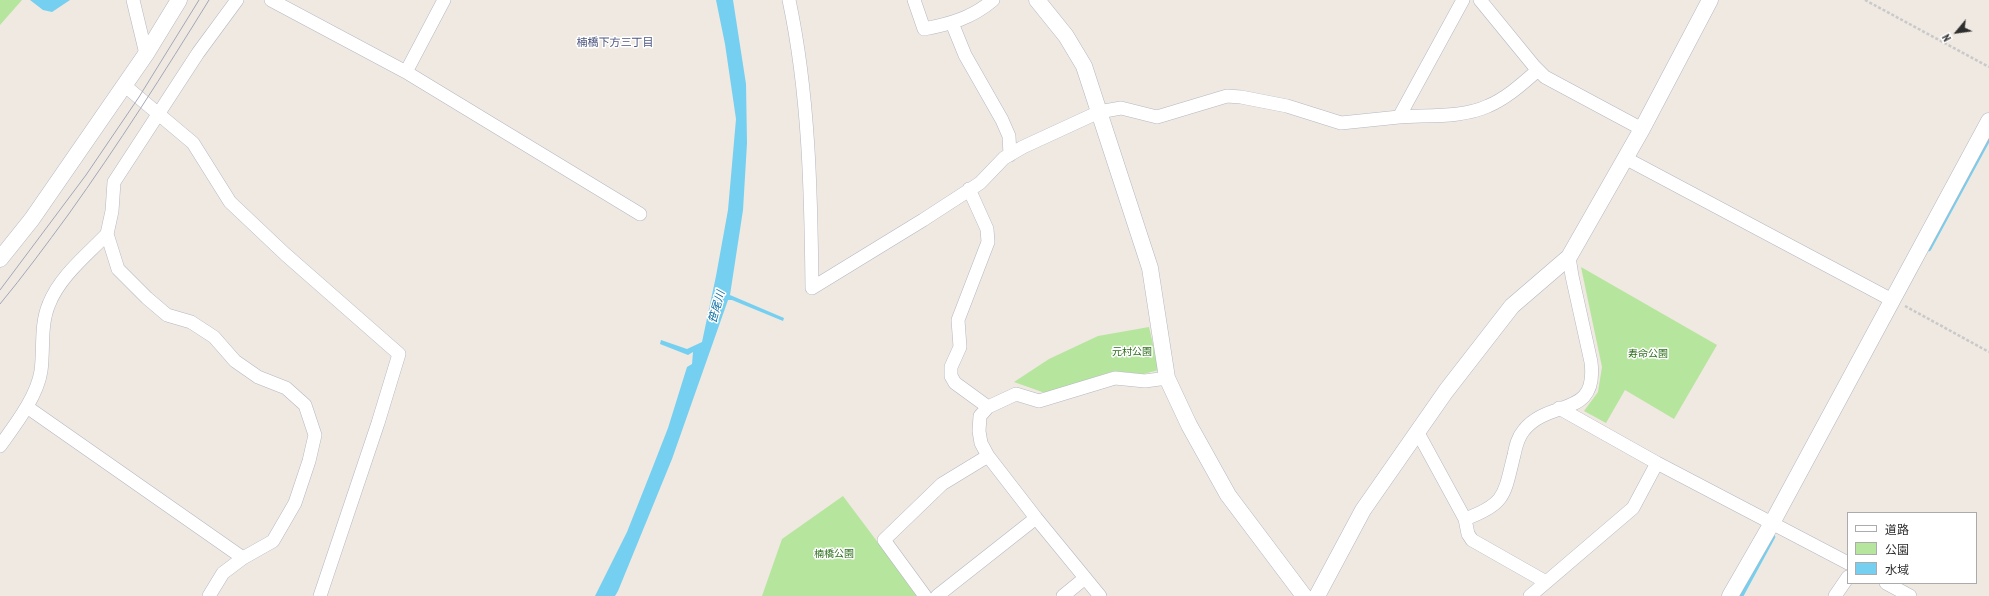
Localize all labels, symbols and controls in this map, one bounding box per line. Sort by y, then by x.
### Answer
north arrow [1937,12,1977,52]
text: N [1939,32,1954,44]
district label: 楠橋下方三丁目 [577,36,653,50]
water label: 笹尾川 [706,289,728,325]
park label: 元村公園 [1112,346,1152,358]
park label: 寿命公園 [1628,348,1668,360]
legend [1847,512,1977,584]
text: 道路 [1885,522,1909,537]
text: 公園 [1885,542,1909,557]
park label: 楠橋公園 [814,548,854,560]
text: 水域 [1885,562,1909,577]

